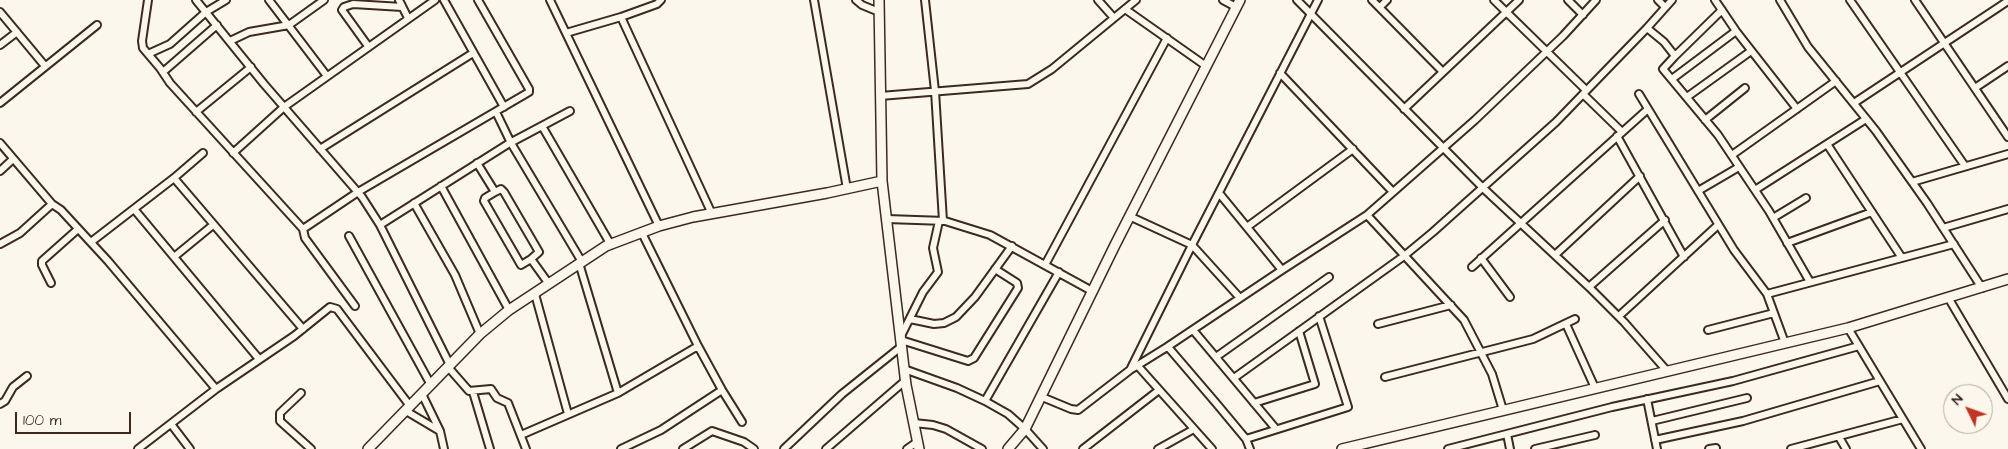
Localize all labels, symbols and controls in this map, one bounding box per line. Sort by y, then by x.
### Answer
north arrow [1943,384,1993,434]
text: N [1947,390,1968,410]
scale bar [18,402,134,434]
text: 100 m [23,410,62,431]

